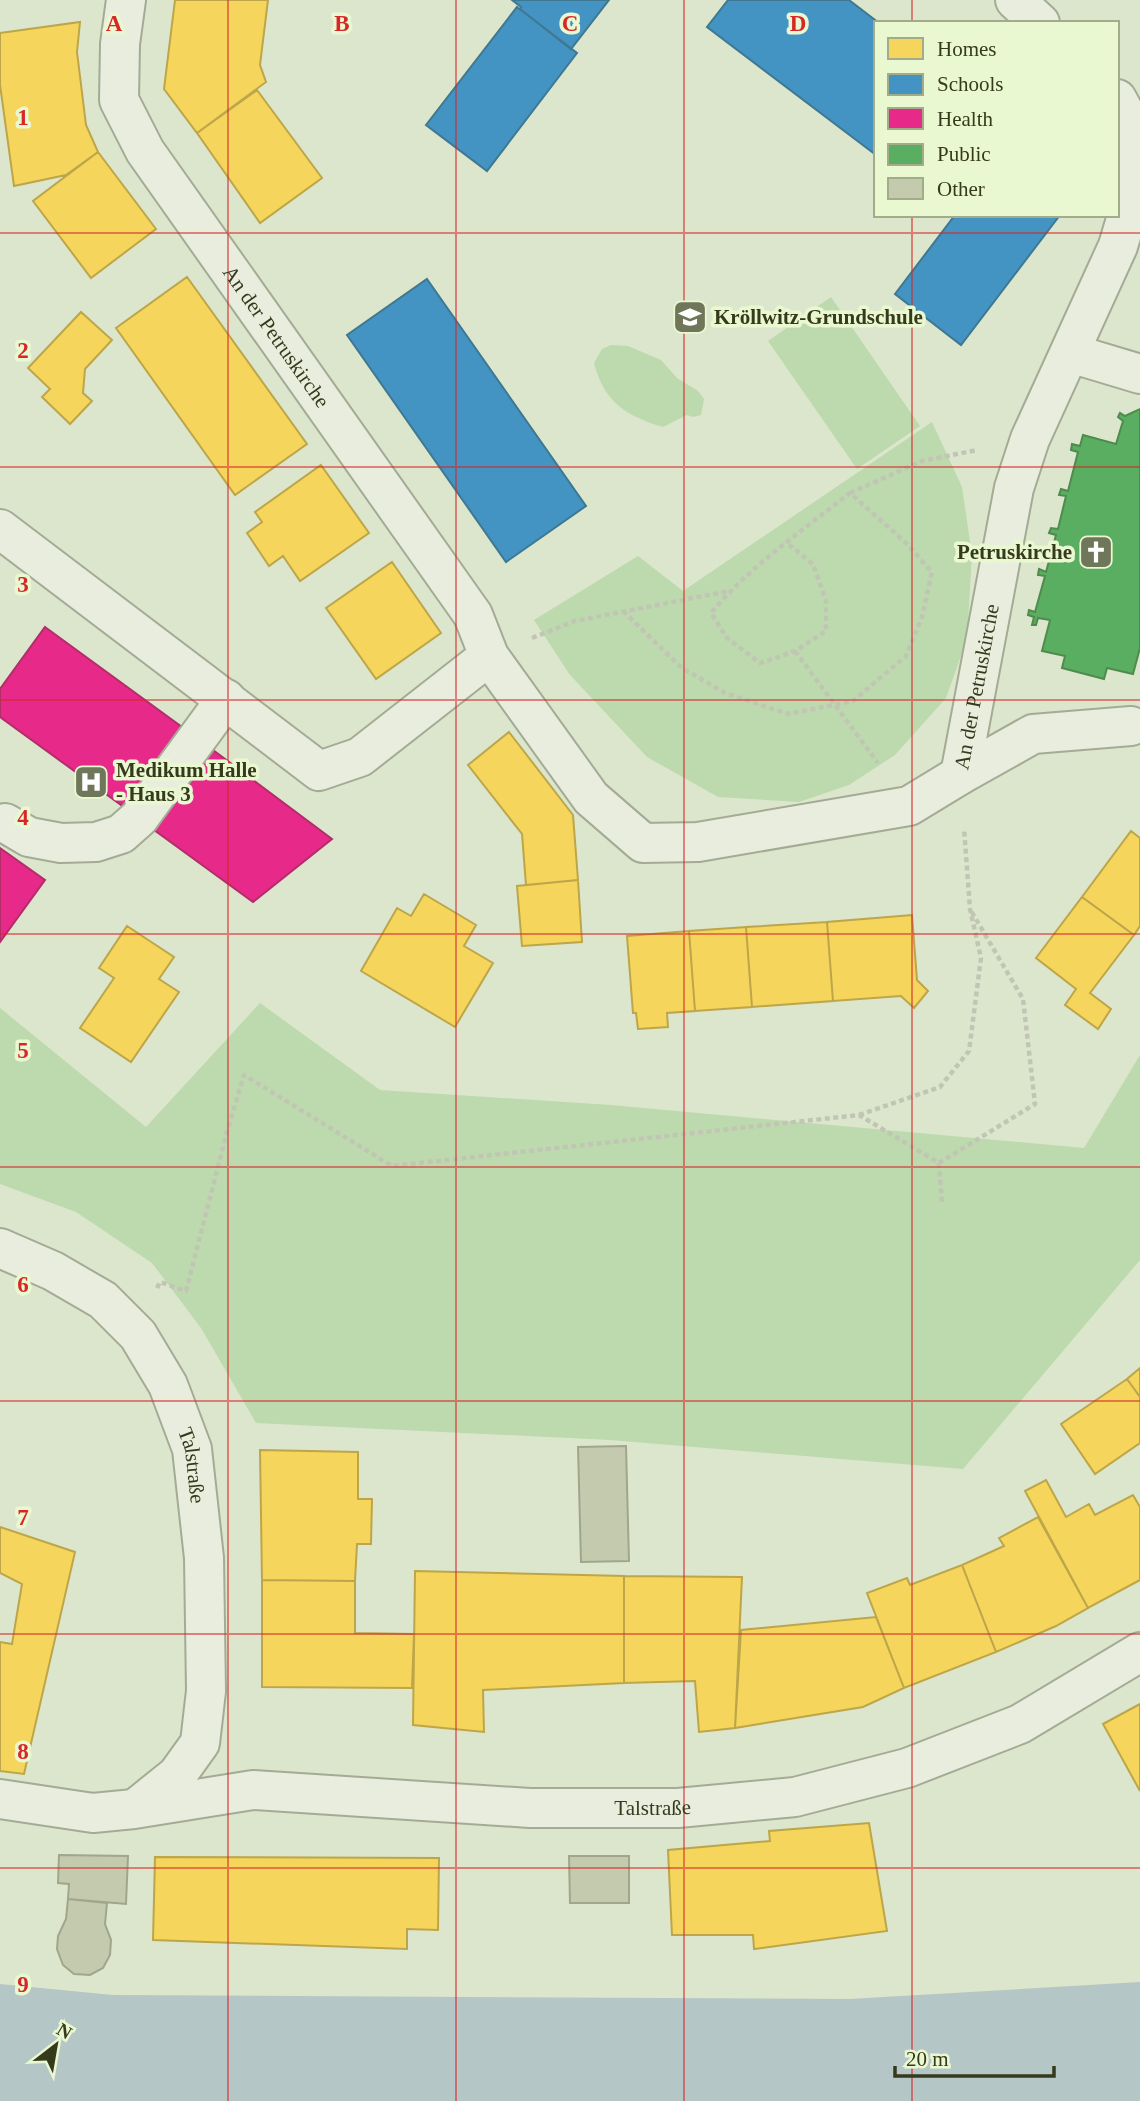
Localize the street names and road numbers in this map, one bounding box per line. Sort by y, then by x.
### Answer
street label: An der Petruskirche [218,261,335,412]
street label: An der Petruskirche [949,602,1004,772]
street label: Talstraße [173,1424,210,1505]
street label: Talstraße [614,1795,692,1820]

